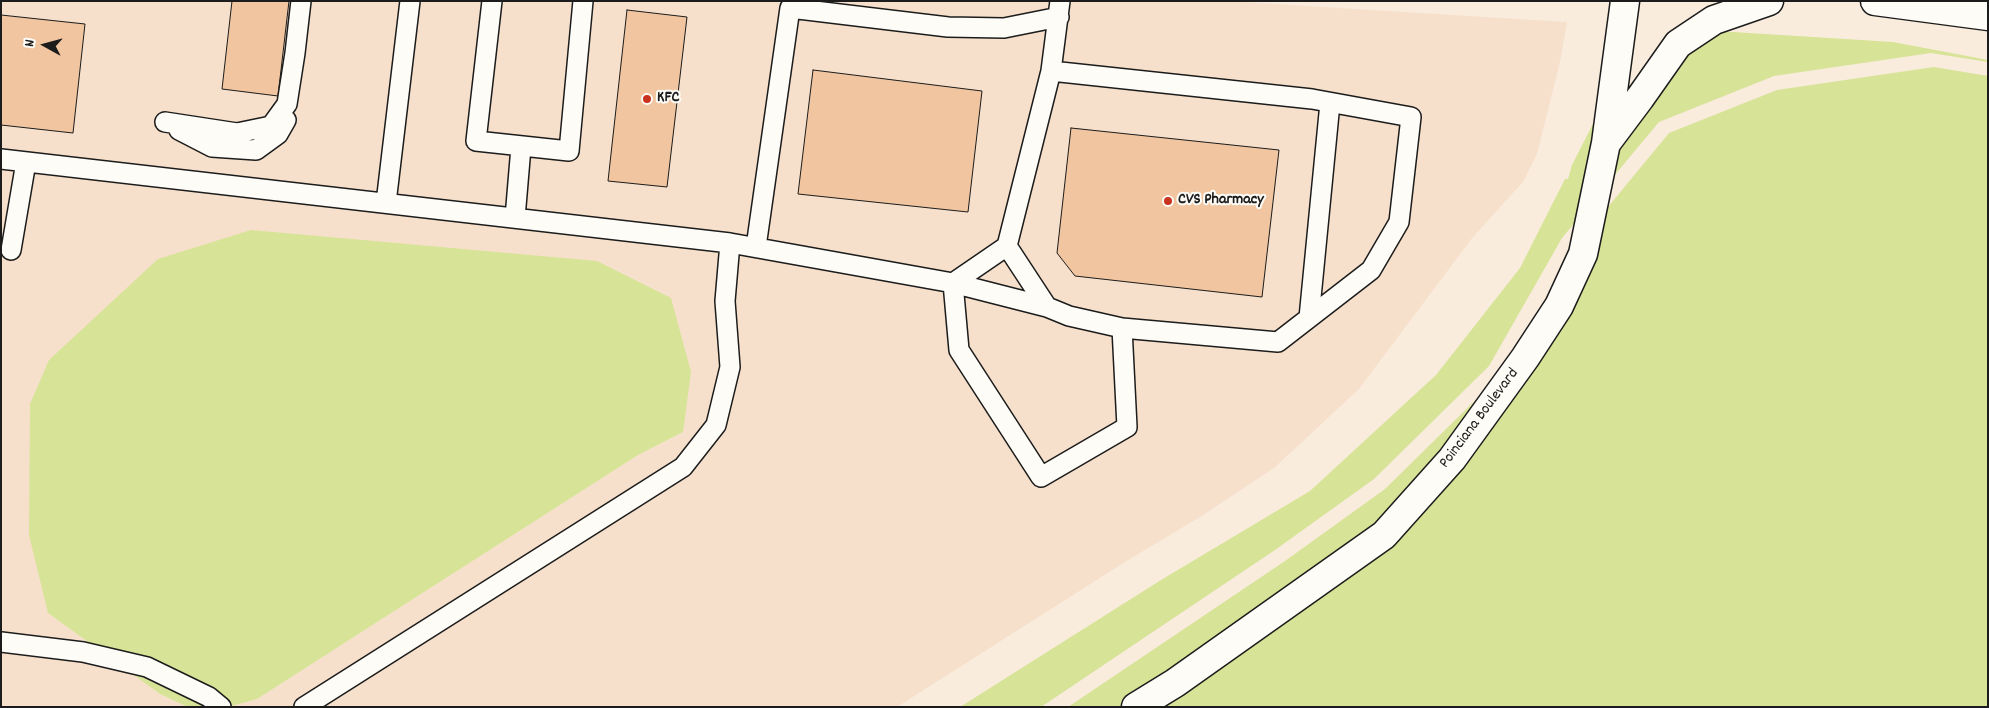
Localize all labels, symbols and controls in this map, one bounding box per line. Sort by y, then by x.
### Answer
north arrow [20,20,70,70]
text: N [20,39,40,48]
place label: KFC [657,89,679,109]
marker: KFC [641,93,653,105]
place label: CVS Pharmacy [1178,191,1264,211]
marker: CVS Pharmacy [1162,195,1174,207]
street label: Poinciana Boulevard [1436,365,1524,473]

